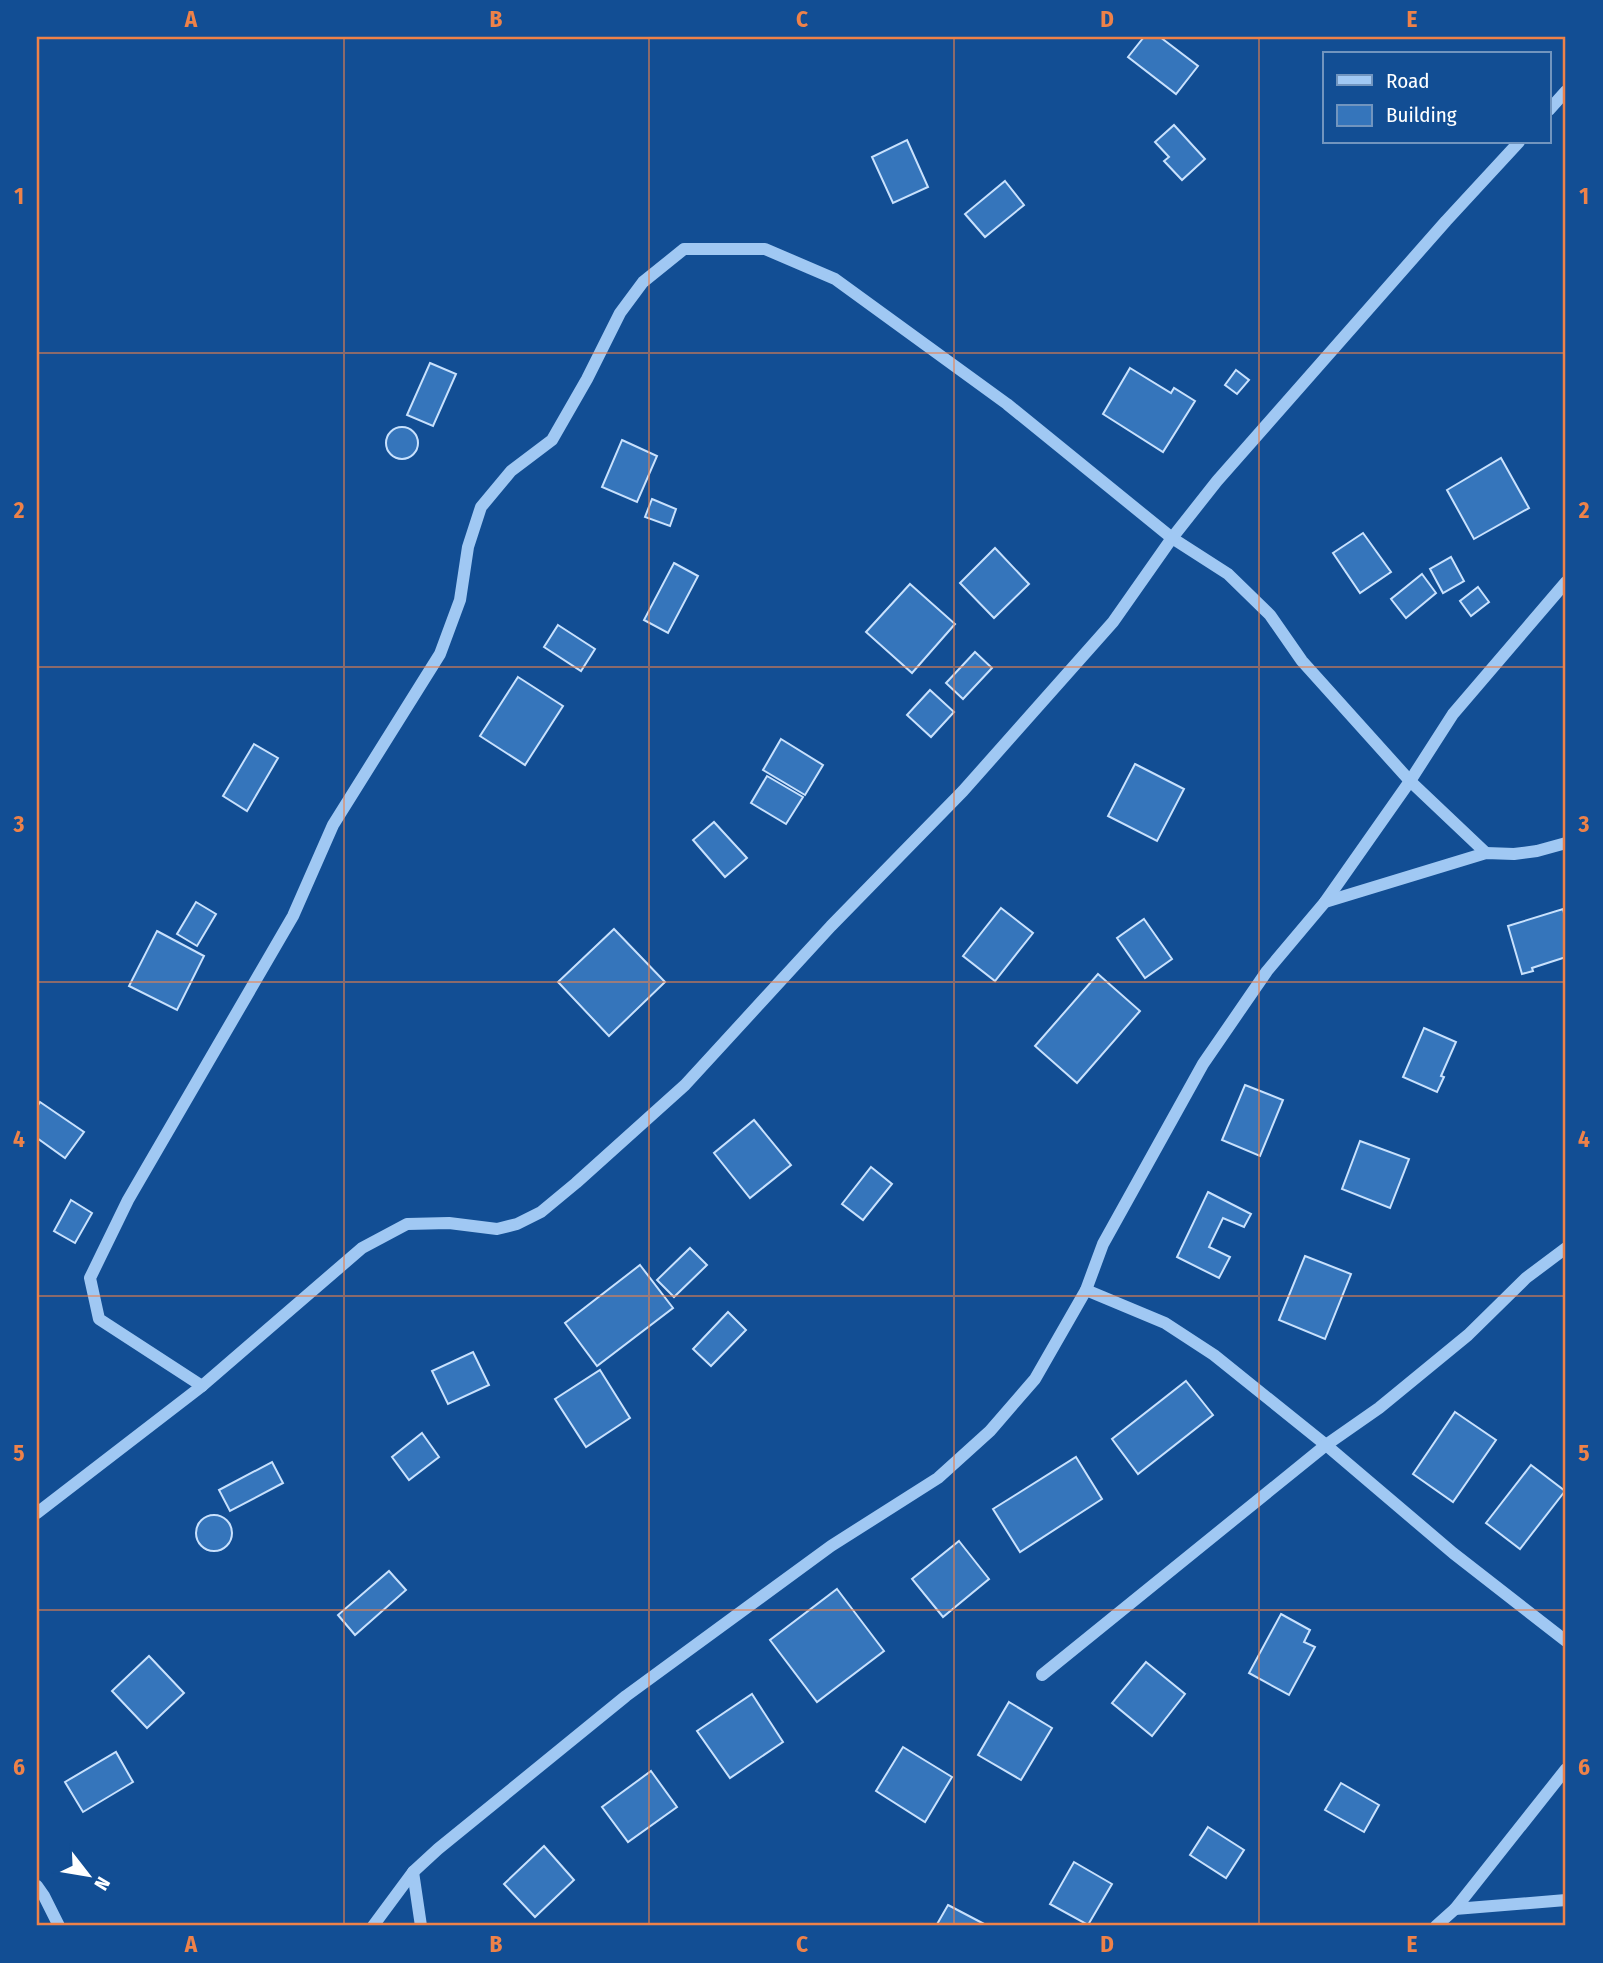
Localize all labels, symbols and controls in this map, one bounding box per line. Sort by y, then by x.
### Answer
text: A [184,5,198,33]
text: B [490,5,503,33]
text: C [796,5,808,33]
text: D [1100,5,1114,33]
text: E [1407,5,1418,33]
legend [1323,52,1550,144]
text: Road [1386,68,1430,94]
text: Building [1386,102,1457,128]
text: 1 [14,182,24,210]
text: 1 [1579,182,1589,210]
text: 2 [13,496,25,524]
text: 2 [1578,496,1590,524]
text: 3 [13,810,25,838]
text: 3 [1578,810,1590,838]
text: 4 [13,1125,25,1153]
text: 4 [1578,1125,1590,1153]
text: 5 [13,1439,25,1467]
text: 5 [1578,1439,1590,1467]
text: 6 [13,1753,25,1781]
text: 6 [1578,1753,1590,1781]
north arrow [52,1840,122,1910]
text: N [89,1873,115,1894]
text: A [184,1930,198,1958]
text: B [490,1930,503,1958]
text: C [796,1930,808,1958]
text: D [1100,1930,1114,1958]
text: E [1407,1930,1418,1958]

